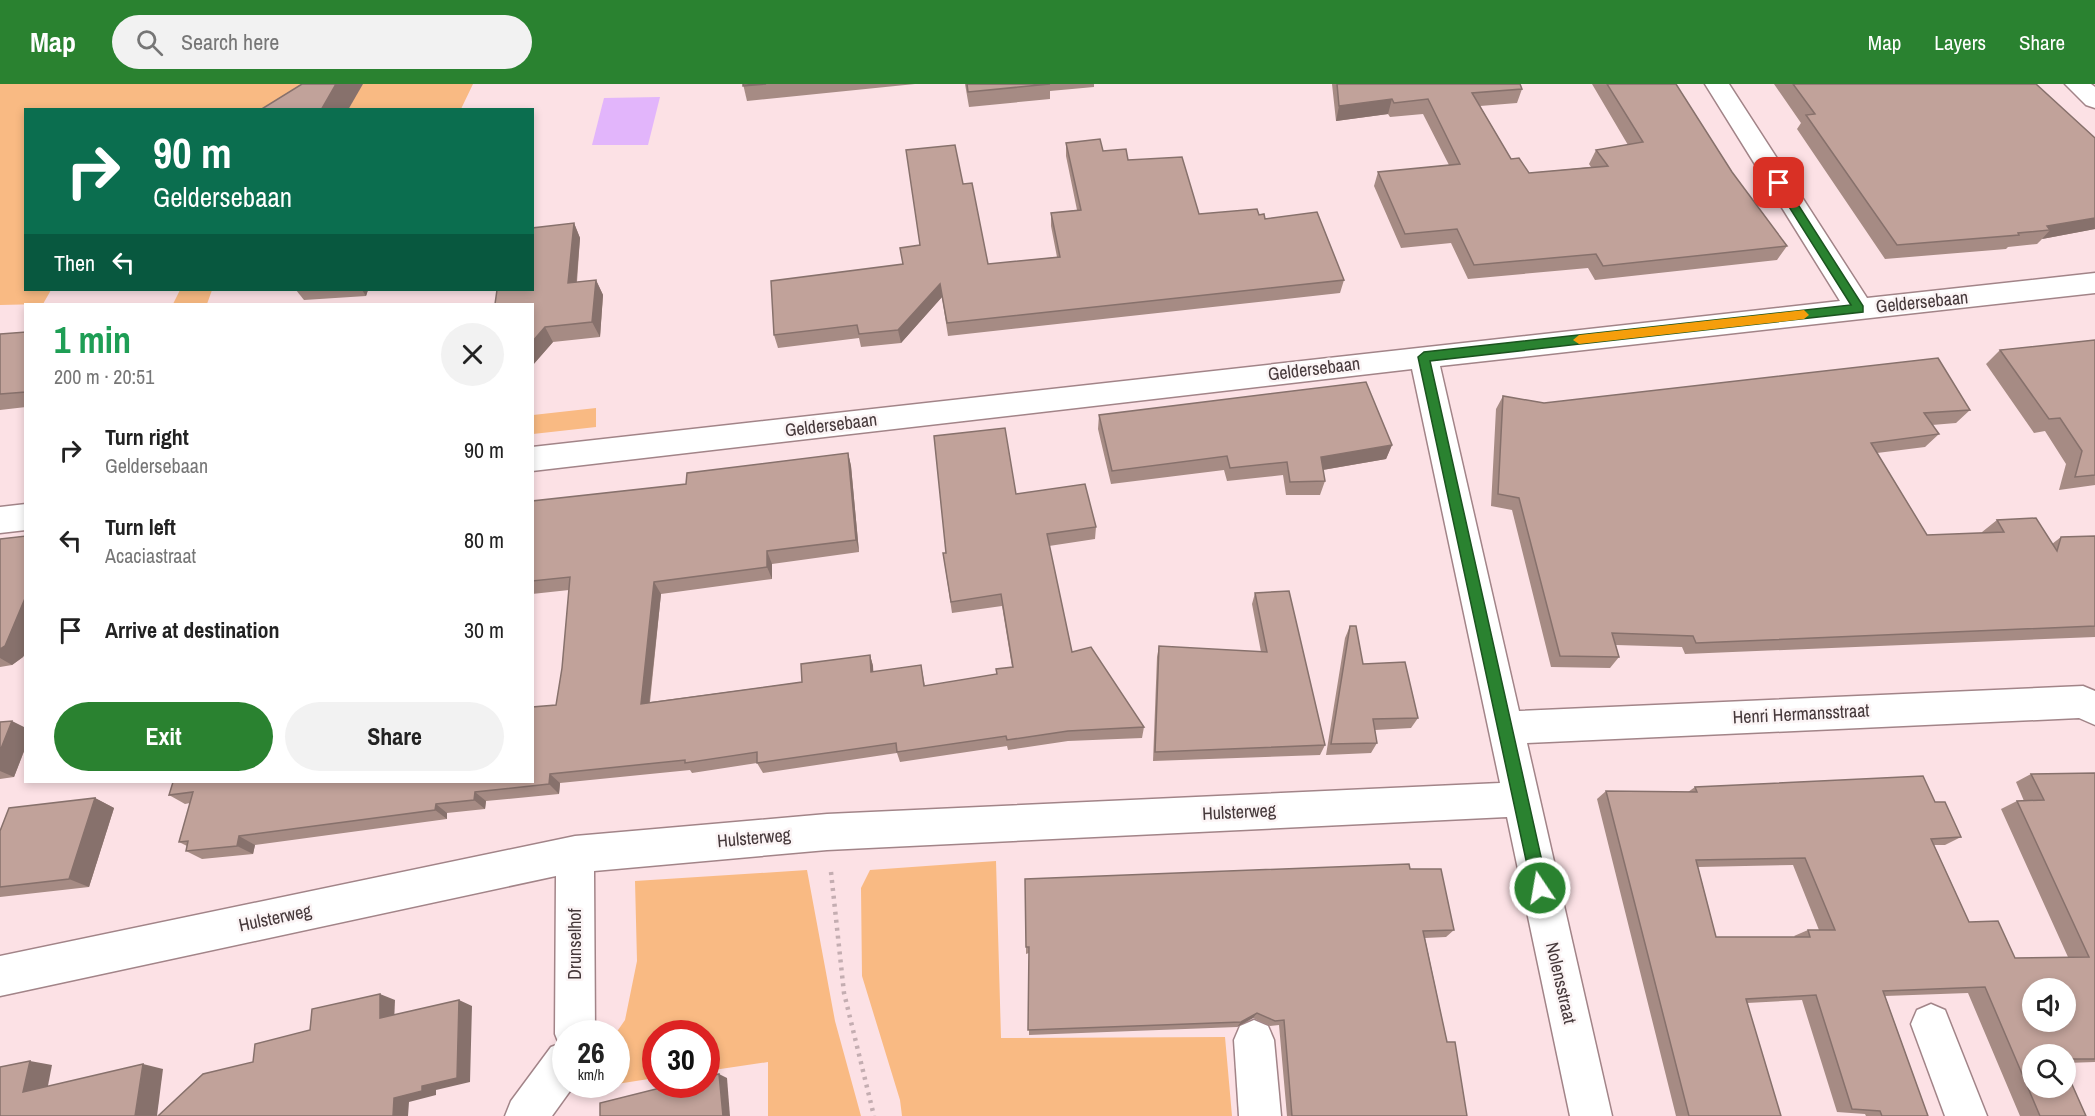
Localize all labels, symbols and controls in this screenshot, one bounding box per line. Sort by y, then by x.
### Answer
search box [112,15,532,69]
text: Map [30,23,76,61]
icon: search [133,26,166,59]
text: Search here [181,27,279,57]
text: Map [1868,28,1901,57]
text: Layers [1934,28,1986,57]
text: Share [2019,28,2065,57]
text: 90 m [153,125,232,181]
icon: right [54,132,132,210]
pin [1753,157,1804,208]
icon: arrive [1762,166,1795,199]
text: Geldersebaan [153,179,292,215]
icon: left [107,246,140,279]
text: Then [54,248,95,278]
street label: Geldersebaan [1875,284,1969,319]
text: 1 min [54,316,131,364]
button: close [441,323,504,386]
street label: Geldersebaan [1266,350,1361,387]
text: 200 m · 20:51 [54,363,154,390]
street label: Geldersebaan [783,406,878,443]
text: Turn right [105,422,189,452]
icon: right [54,434,87,467]
text: 90 m [464,435,504,465]
text: Geldersebaan [105,452,208,479]
text: Turn left [105,512,176,542]
icon: left [54,524,87,557]
text: 80 m [464,525,504,555]
text: Acaciastraat [105,542,196,569]
icon: arrive [54,614,87,647]
text: Arrive at destination [105,615,279,645]
text: 30 m [464,615,504,645]
street label: Henri Hermansstraat [1732,697,1870,730]
button: Exit [54,702,273,771]
button: Share [285,702,504,771]
street label: Hulsterweg [1201,797,1277,826]
street label: Hulsterweg [716,822,793,853]
position arrow [1508,856,1572,920]
street label: Hulsterweg [236,897,314,937]
street label: Drunselhof [562,907,587,980]
street label: Nolensstraat [1540,940,1583,1026]
map controls [2022,978,2076,1098]
button: sound [2022,978,2076,1032]
speed limit sign: 30 [642,1020,720,1098]
text: 26 [577,1032,605,1072]
button: search [2022,1044,2076,1098]
text: km/h [578,1064,604,1085]

